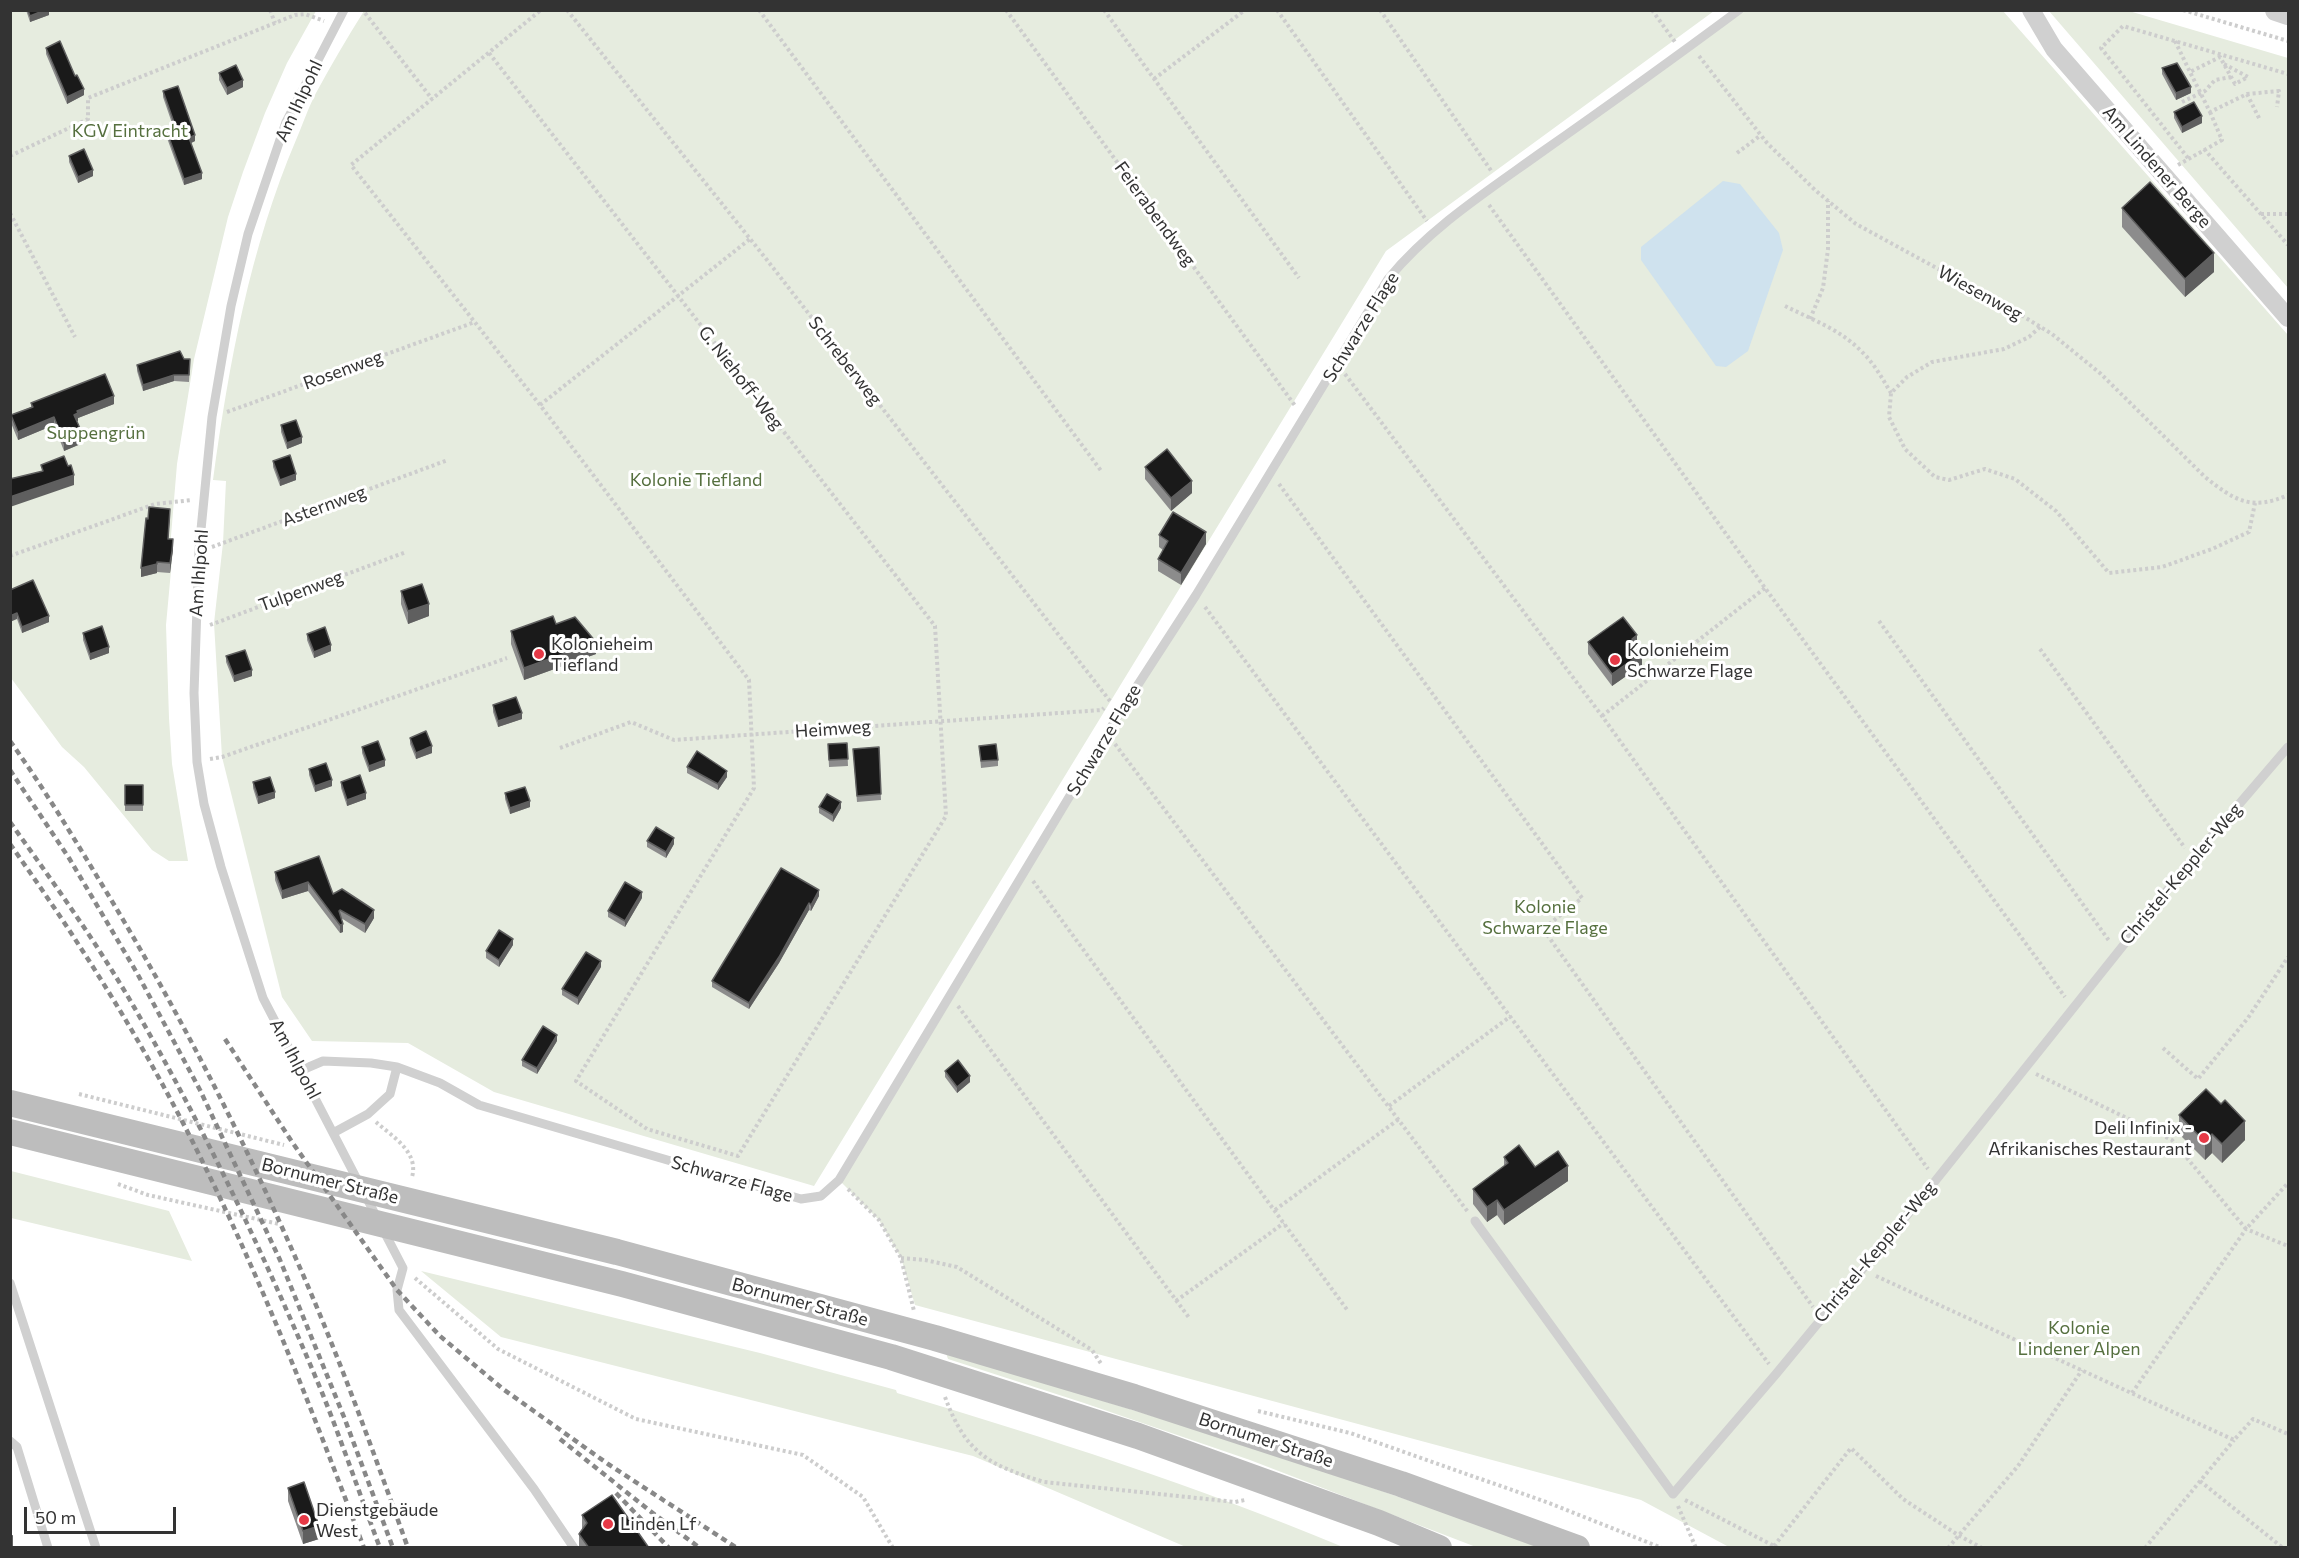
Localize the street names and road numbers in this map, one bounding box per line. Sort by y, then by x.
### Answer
street label: Am Ihlpohl [271,57,327,145]
street label: Am Lindener Berge [2098,102,2216,232]
street label: Feierabendweg [1110,157,1200,271]
street label: Wiesenweg [1934,261,2026,325]
street label: Schwarze Flage [1319,268,1403,386]
street label: Schreberweg [804,312,886,410]
street label: G. Niehoff-Weg [694,322,788,434]
street label: Rosenweg [300,346,386,394]
street label: Asternweg [279,481,369,531]
street label: Am Ihlpohl [185,528,213,618]
street label: Tulpenweg [256,566,346,616]
street label: Schwarze Flage [1062,681,1146,799]
street label: Heimweg [794,716,872,742]
street label: Christel-Keppler-Weg [2116,799,2246,949]
street label: Am Ihlpohl [265,1015,325,1103]
street label: Schwarze Flage [669,1151,795,1207]
street label: Bornumer Straße [259,1154,401,1208]
street label: Christel-Keppler-Weg [1810,1177,1940,1327]
street label: Bornumer Straße [729,1273,871,1331]
street label: Bornumer Straße [1196,1408,1336,1472]

